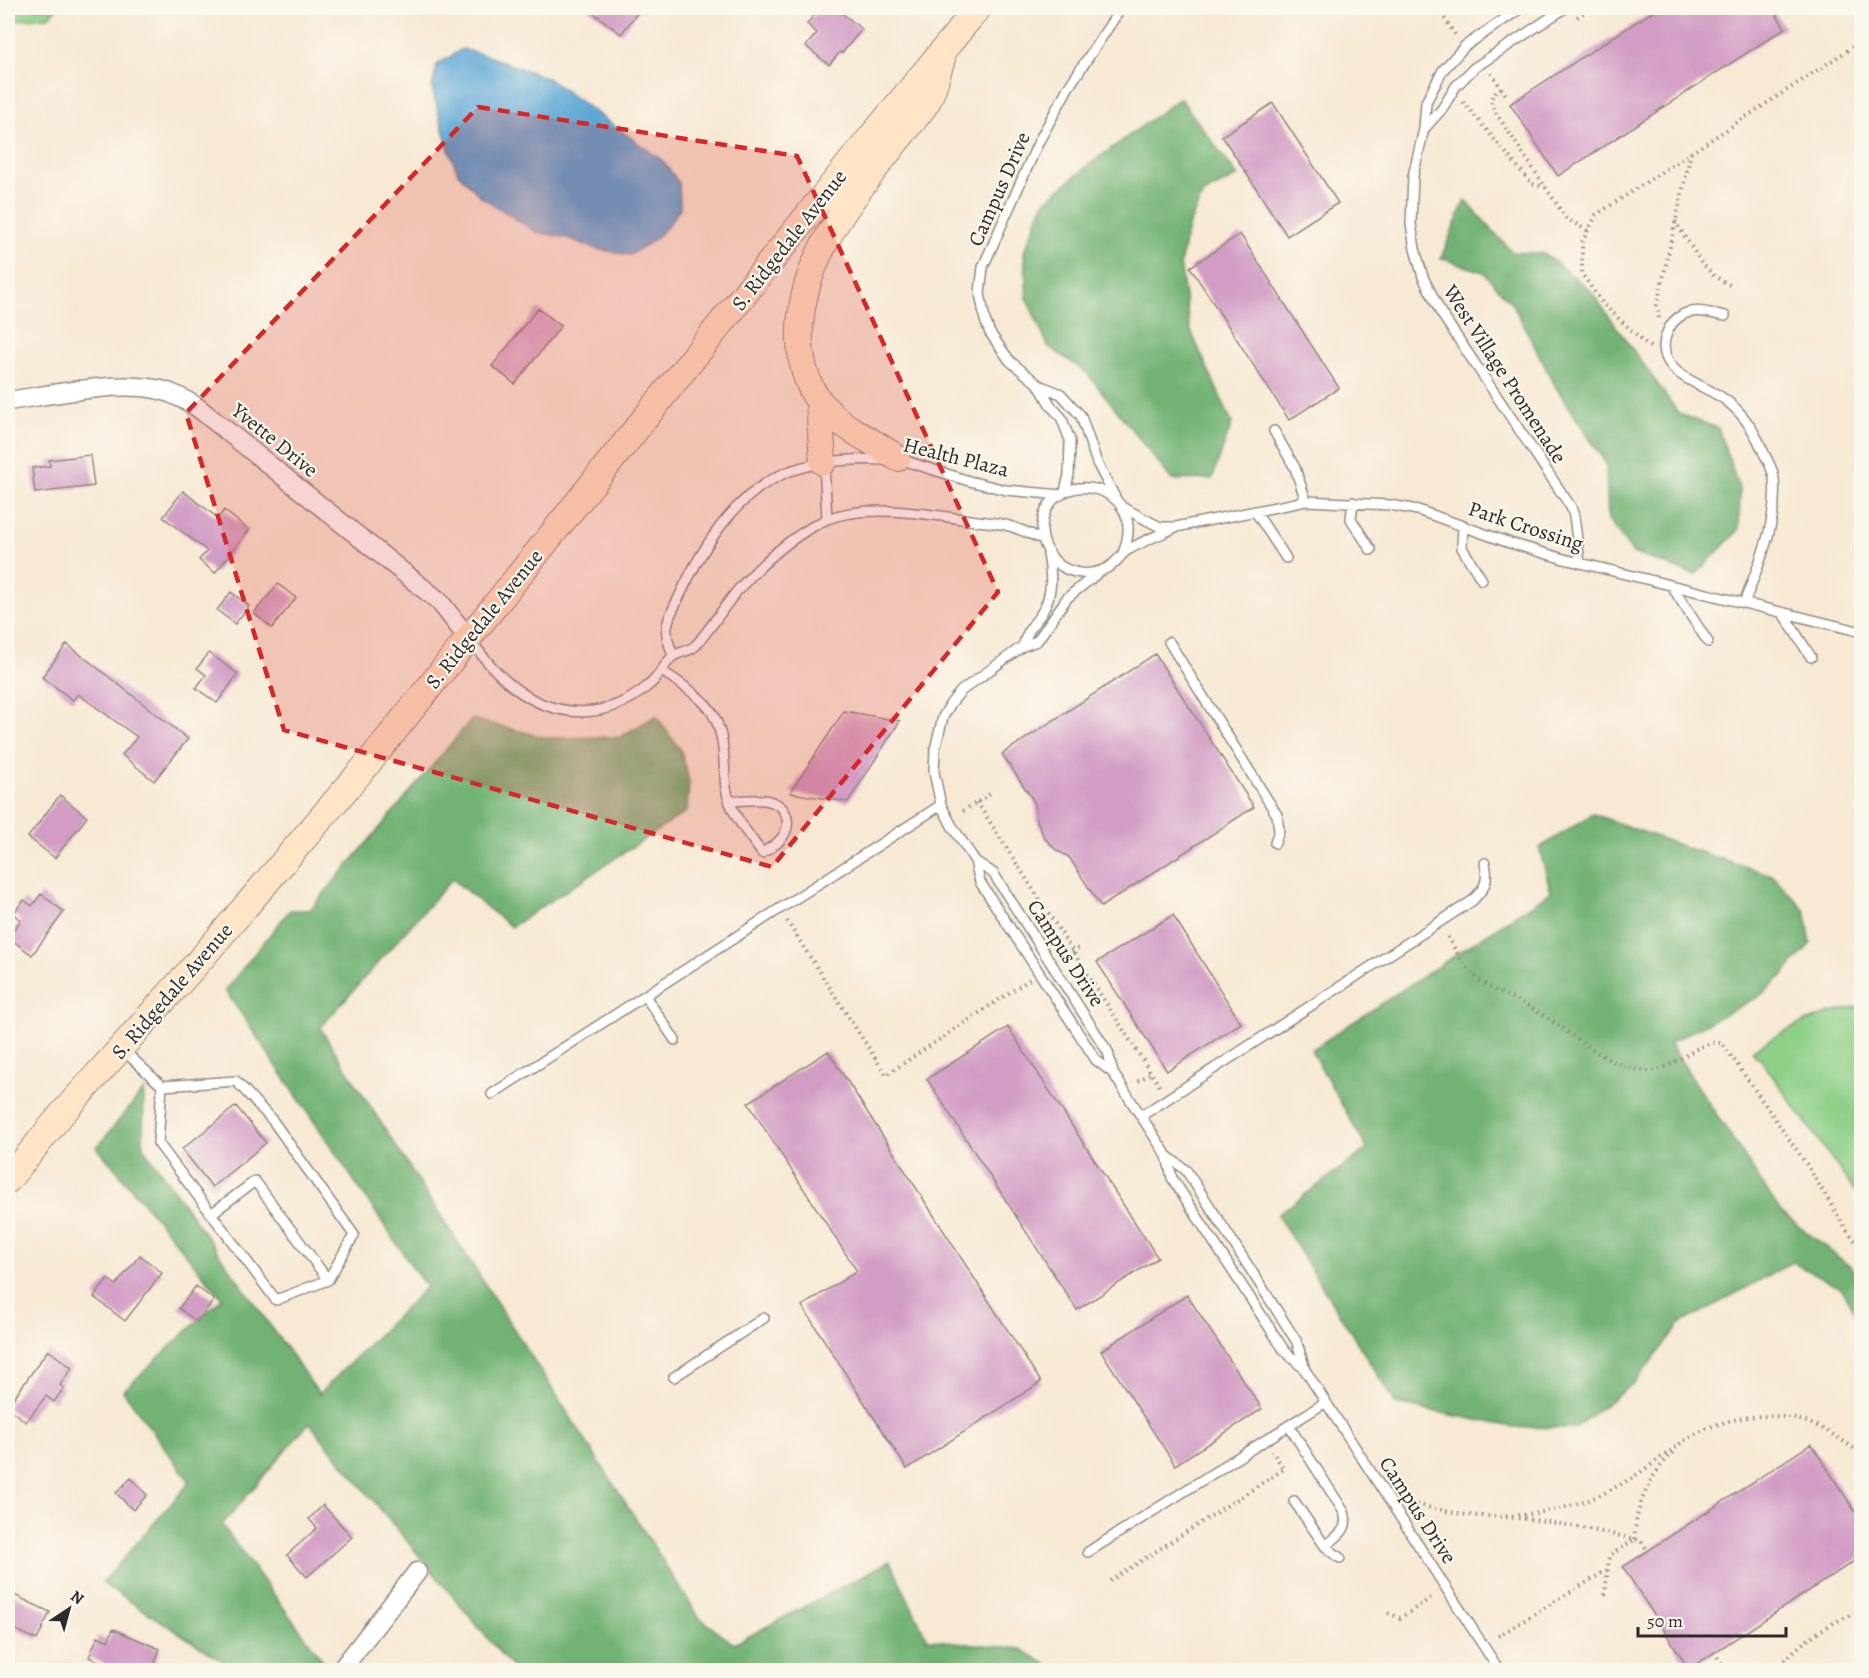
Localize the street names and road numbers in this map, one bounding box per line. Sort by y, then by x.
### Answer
street label: Campus Drive [961,127,1037,251]
street label: S. Ridgedale Avenue [725,164,853,316]
street label: West Village Promenade [1436,279,1573,469]
street label: Yvette Drive [225,396,324,483]
street label: Health Plaza [900,430,1012,484]
street label: Park Crossing [1465,494,1588,558]
street label: S. Ridgedale Avenue [419,543,549,695]
street label: Campus Drive [1021,894,1111,1012]
street label: S. Ridgedale Avenue [105,917,239,1065]
street label: Campus Drive [1373,1451,1463,1569]

